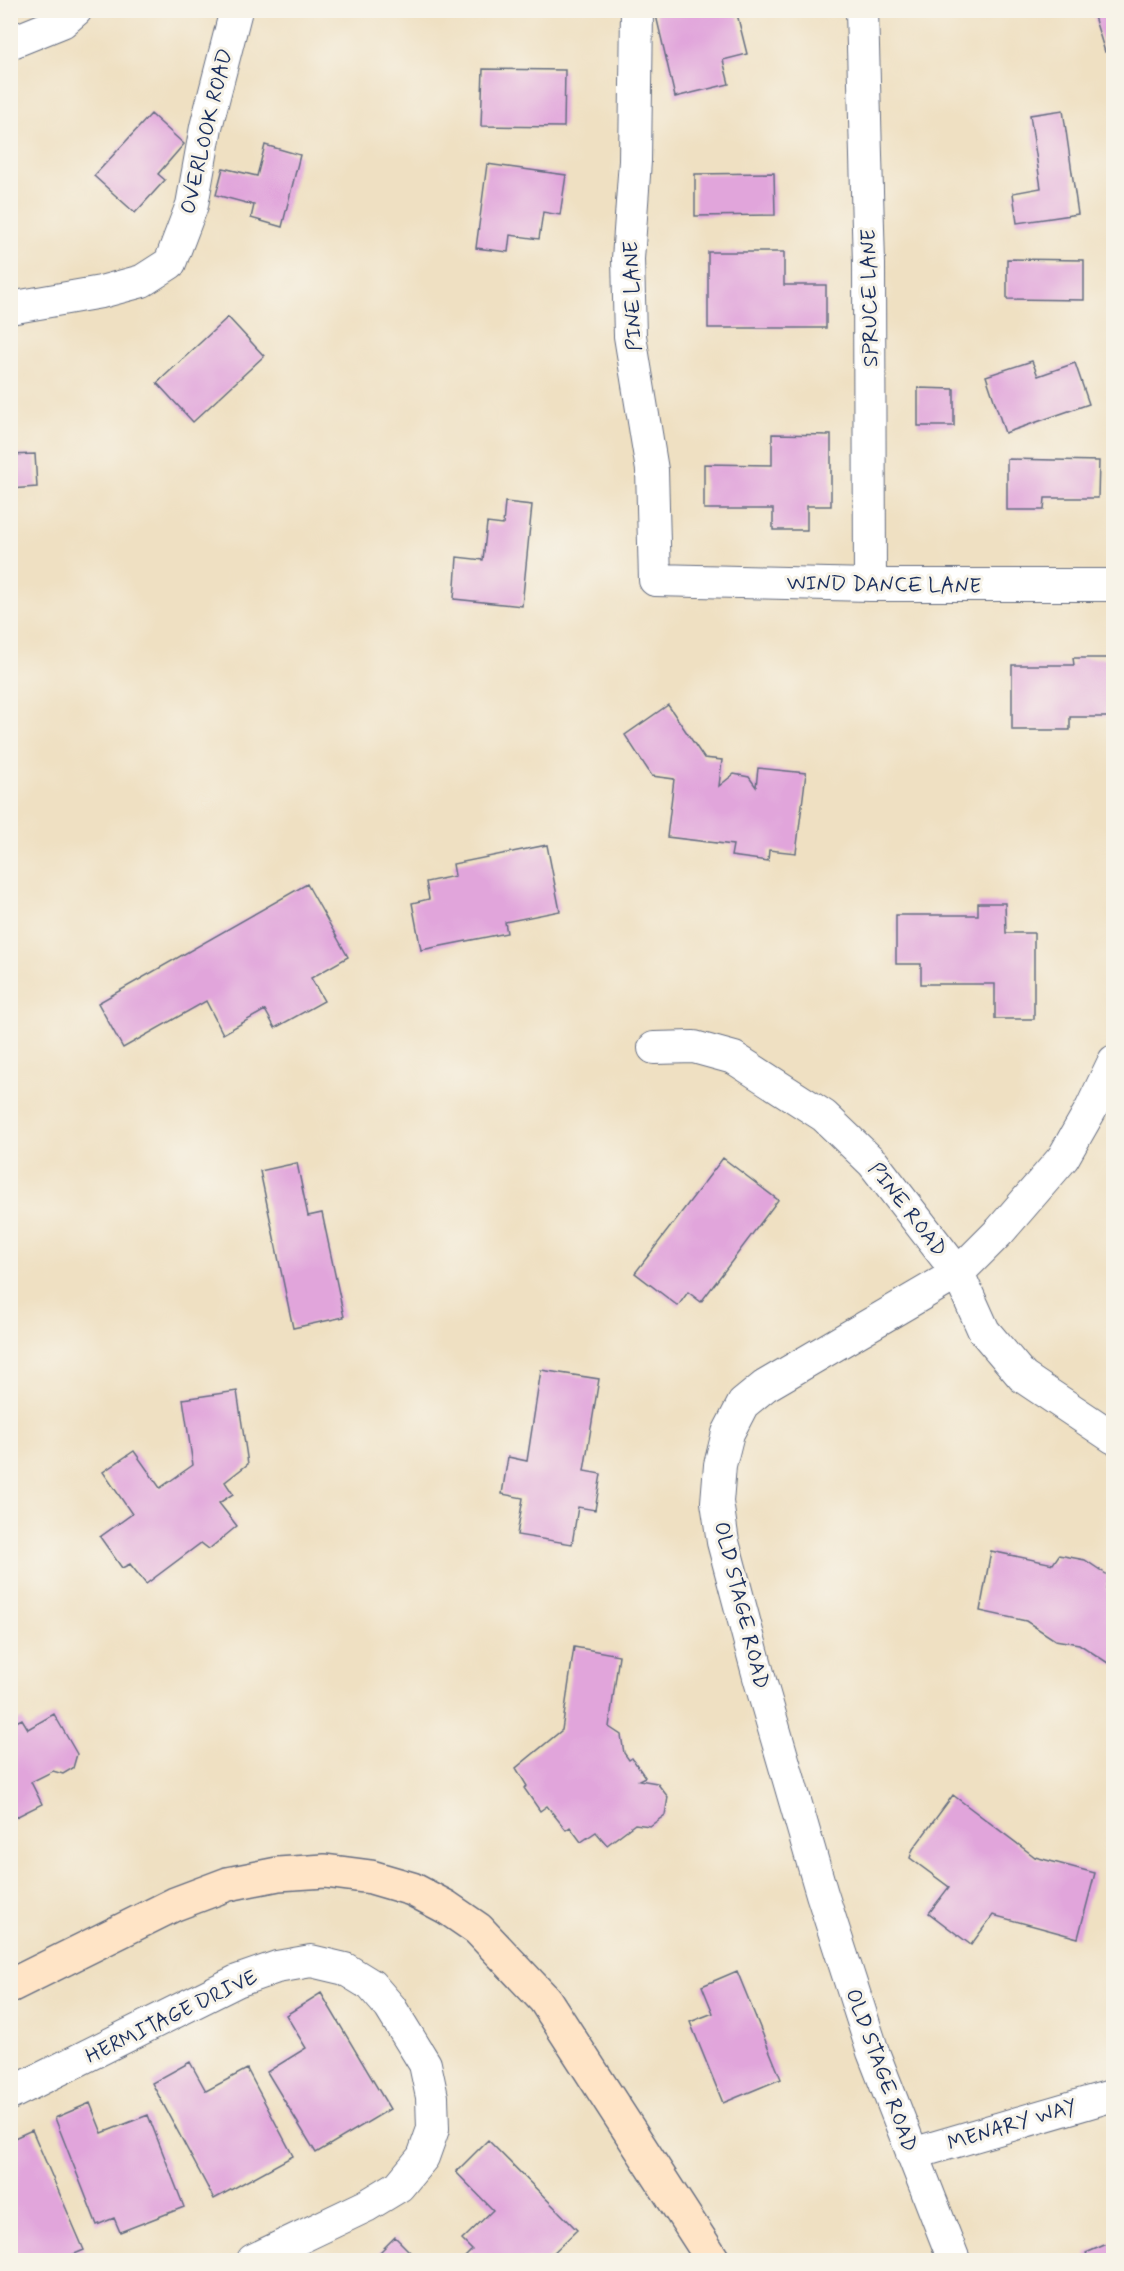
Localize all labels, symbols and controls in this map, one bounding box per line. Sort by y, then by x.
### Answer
street label: OVERLOOK ROAD [174,46,240,217]
street label: SPRUCE LANE [855,229,885,367]
street label: PINE LANE [617,240,649,351]
street label: WIND DANCE LANE [786,569,982,601]
street label: PINE ROAD [861,1157,953,1263]
street label: OLD STAGE ROAD [707,1519,775,1692]
street label: HERMITAGE DRIVE [81,1963,262,2071]
street label: OLD STAGE ROAD [839,1985,924,2156]
street label: MENARY WAY [944,2092,1081,2158]

